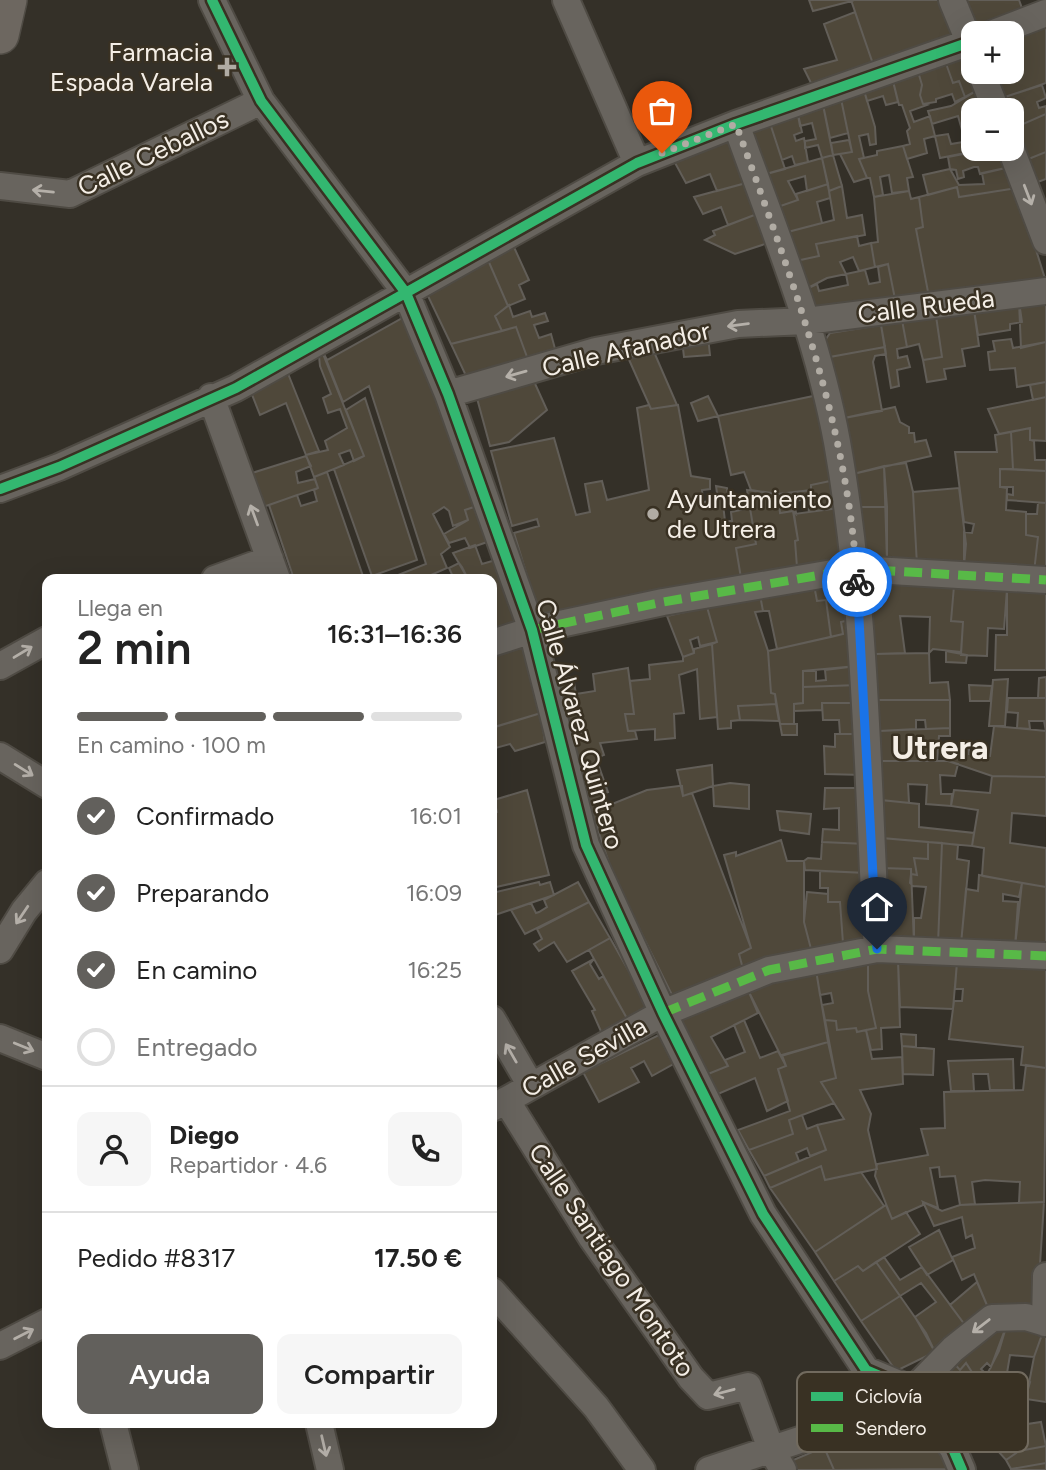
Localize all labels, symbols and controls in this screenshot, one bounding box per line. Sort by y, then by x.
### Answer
map controls [961,21,1024,161]
button: + [961,21,1024,84]
place label: Farmacia Espada Varela [50,36,213,98]
marker: Farmacia Espada Varela [219,59,235,75]
pin [632,81,692,153]
icon: bag [643,92,681,130]
button: − [961,98,1024,161]
street label: Calle Ceballos [72,103,234,203]
one-way arrow [32,184,55,197]
one-way arrow [1023,184,1036,206]
street label: Calle Rueda [856,282,996,330]
street label: Calle Afanador [539,314,713,384]
one-way arrow [727,319,750,332]
one-way arrow [506,369,528,382]
place label: Ayuntamiento de Utrera [667,483,832,545]
one-way arrow [246,504,259,526]
marker: Ayuntamiento de Utrera [645,506,661,522]
courier [822,547,892,617]
icon: bike [838,563,876,601]
text: Llega en [77,594,163,622]
street label: Calle Álvarez Quintero [529,595,631,853]
text: 16:31–16:36 [327,618,462,650]
text: 2 min [77,620,192,676]
one-way arrow [13,645,33,659]
district label: Utrera [891,728,989,767]
text: En camino · 100 m [77,731,266,759]
one-way arrow [13,764,33,778]
icon: check [77,797,115,835]
text: Confirmado [136,800,274,832]
text: 16:01 [409,802,462,830]
icon: check [77,874,115,912]
text: Preparando [136,877,269,909]
pin [847,877,907,949]
text: 16:09 [406,879,462,907]
icon: home [858,888,896,926]
one-way arrow [15,905,29,924]
icon: check [77,951,115,989]
text: En camino [136,954,257,986]
text: 16:25 [408,956,462,984]
street label: Calle Sevilla [516,1010,652,1104]
text: Entregado [136,1031,258,1063]
one-way arrow [12,1042,34,1055]
one-way arrow [504,1043,517,1064]
button: person [77,1112,151,1186]
button: phone [388,1112,462,1186]
text: Diego [169,1119,239,1151]
street label: Calle Santiago Montoto [522,1137,702,1383]
text: Repartidor · 4.6 [169,1151,327,1179]
text: Pedido #8317 [77,1242,235,1274]
text: 17.50 € [374,1242,462,1274]
one-way arrow [973,1319,991,1334]
one-way arrow [13,1327,34,1341]
button: Ayuda [77,1334,263,1414]
button: Compartir [277,1334,462,1414]
legend [797,1372,1028,1452]
text: Ciclovía [855,1385,922,1408]
one-way arrow [713,1386,736,1399]
text: Sendero [855,1417,927,1440]
one-way arrow [318,1434,332,1457]

